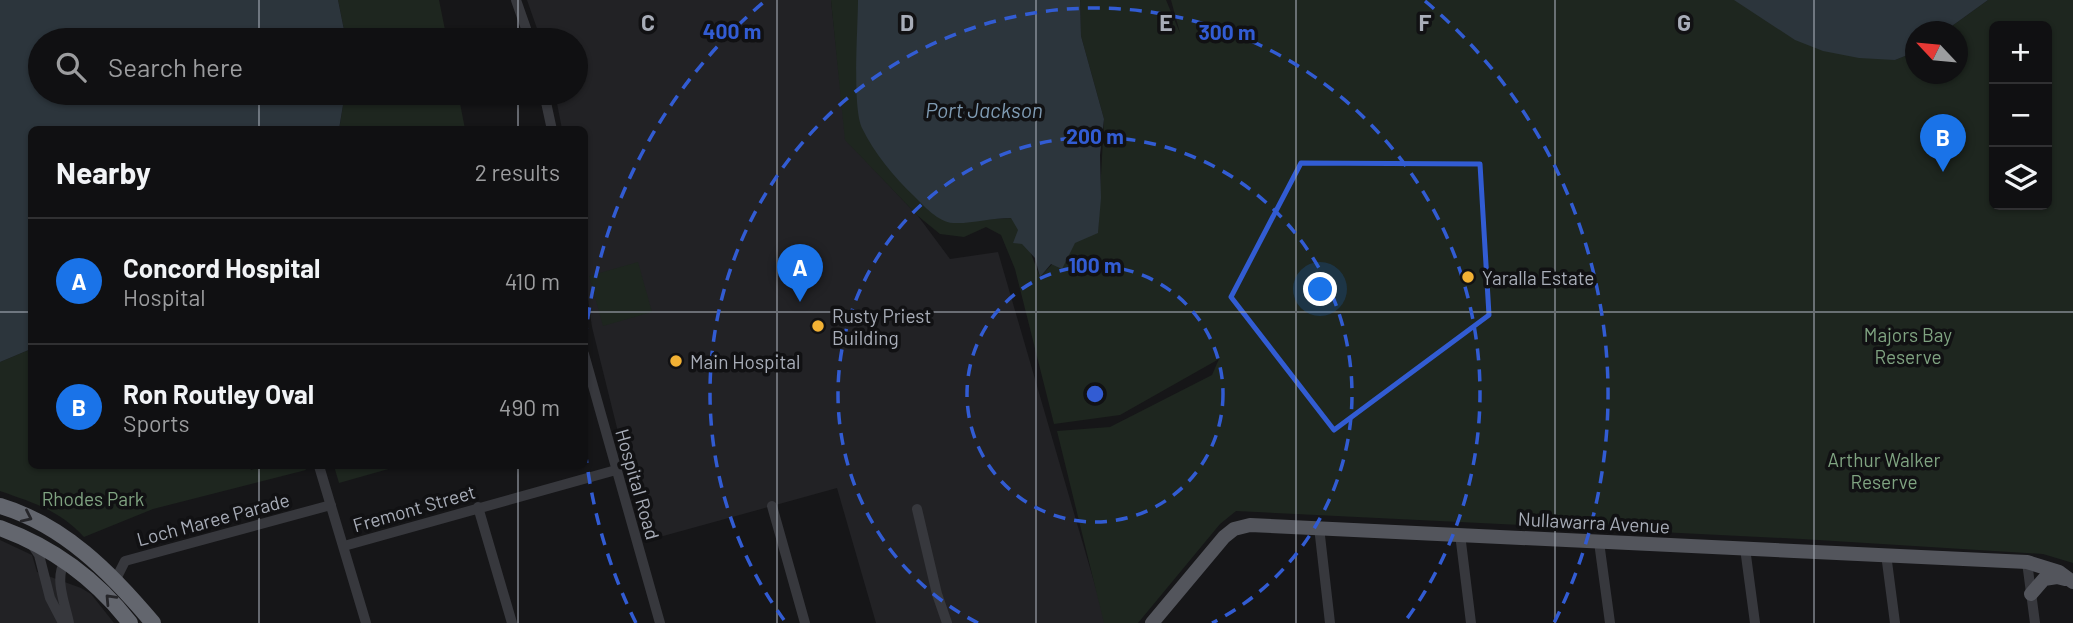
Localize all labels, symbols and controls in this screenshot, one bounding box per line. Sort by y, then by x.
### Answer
text: C [641,8,655,36]
text: D [900,8,914,36]
text: E [1159,8,1173,36]
text: F [1419,8,1432,36]
text: G [1677,8,1691,36]
text: 400 m [703,18,761,43]
text: 300 m [1198,19,1256,44]
north arrow [1905,21,1968,84]
map controls [1989,21,2052,210]
button: + [1989,21,2052,84]
search box [28,28,588,105]
icon: search [52,48,90,86]
text: Search here [108,51,243,82]
button: − [1989,84,2052,147]
water label: Port Jackson [925,97,1043,122]
pin: B [1920,114,1966,172]
text: 200 m [1066,123,1124,148]
button: layers [1989,147,2052,210]
text: Nearby [56,154,151,190]
text: 2 results [475,158,560,186]
pin: A [777,244,823,302]
text: Concord Hospital [123,252,320,283]
text: 100 m [1068,252,1122,277]
place label: Yaralla Estate [1482,266,1594,289]
text: A [71,267,87,295]
text: 410 m [505,267,560,295]
marker: Yaralla Estate [1460,269,1476,285]
your location [1303,272,1337,306]
text: Hospital [123,283,206,311]
place label: Rusty Priest Building [832,304,931,349]
marker: Rusty Priest Building [810,318,826,334]
park label: Majors Bay Reserve [1864,323,1952,368]
place label: Main Hospital [690,350,800,373]
marker: Main Hospital [668,353,684,369]
text: Ron Routley Oval [123,378,314,409]
centre of rings [1083,382,1107,406]
text: B [72,393,86,421]
text: 490 m [499,393,560,421]
text: Sports [123,409,190,437]
street label: Hospital Road [611,426,665,542]
park label: Arthur Walker Reserve [1828,448,1941,493]
street label: Fremont Street [350,480,478,536]
park label: Rhodes Park [42,487,144,510]
street label: Loch Maree Parade [134,488,292,550]
street label: Nullawarra Avenue [1517,507,1671,537]
one-way arrow [20,508,32,522]
one-way arrow [106,594,118,607]

